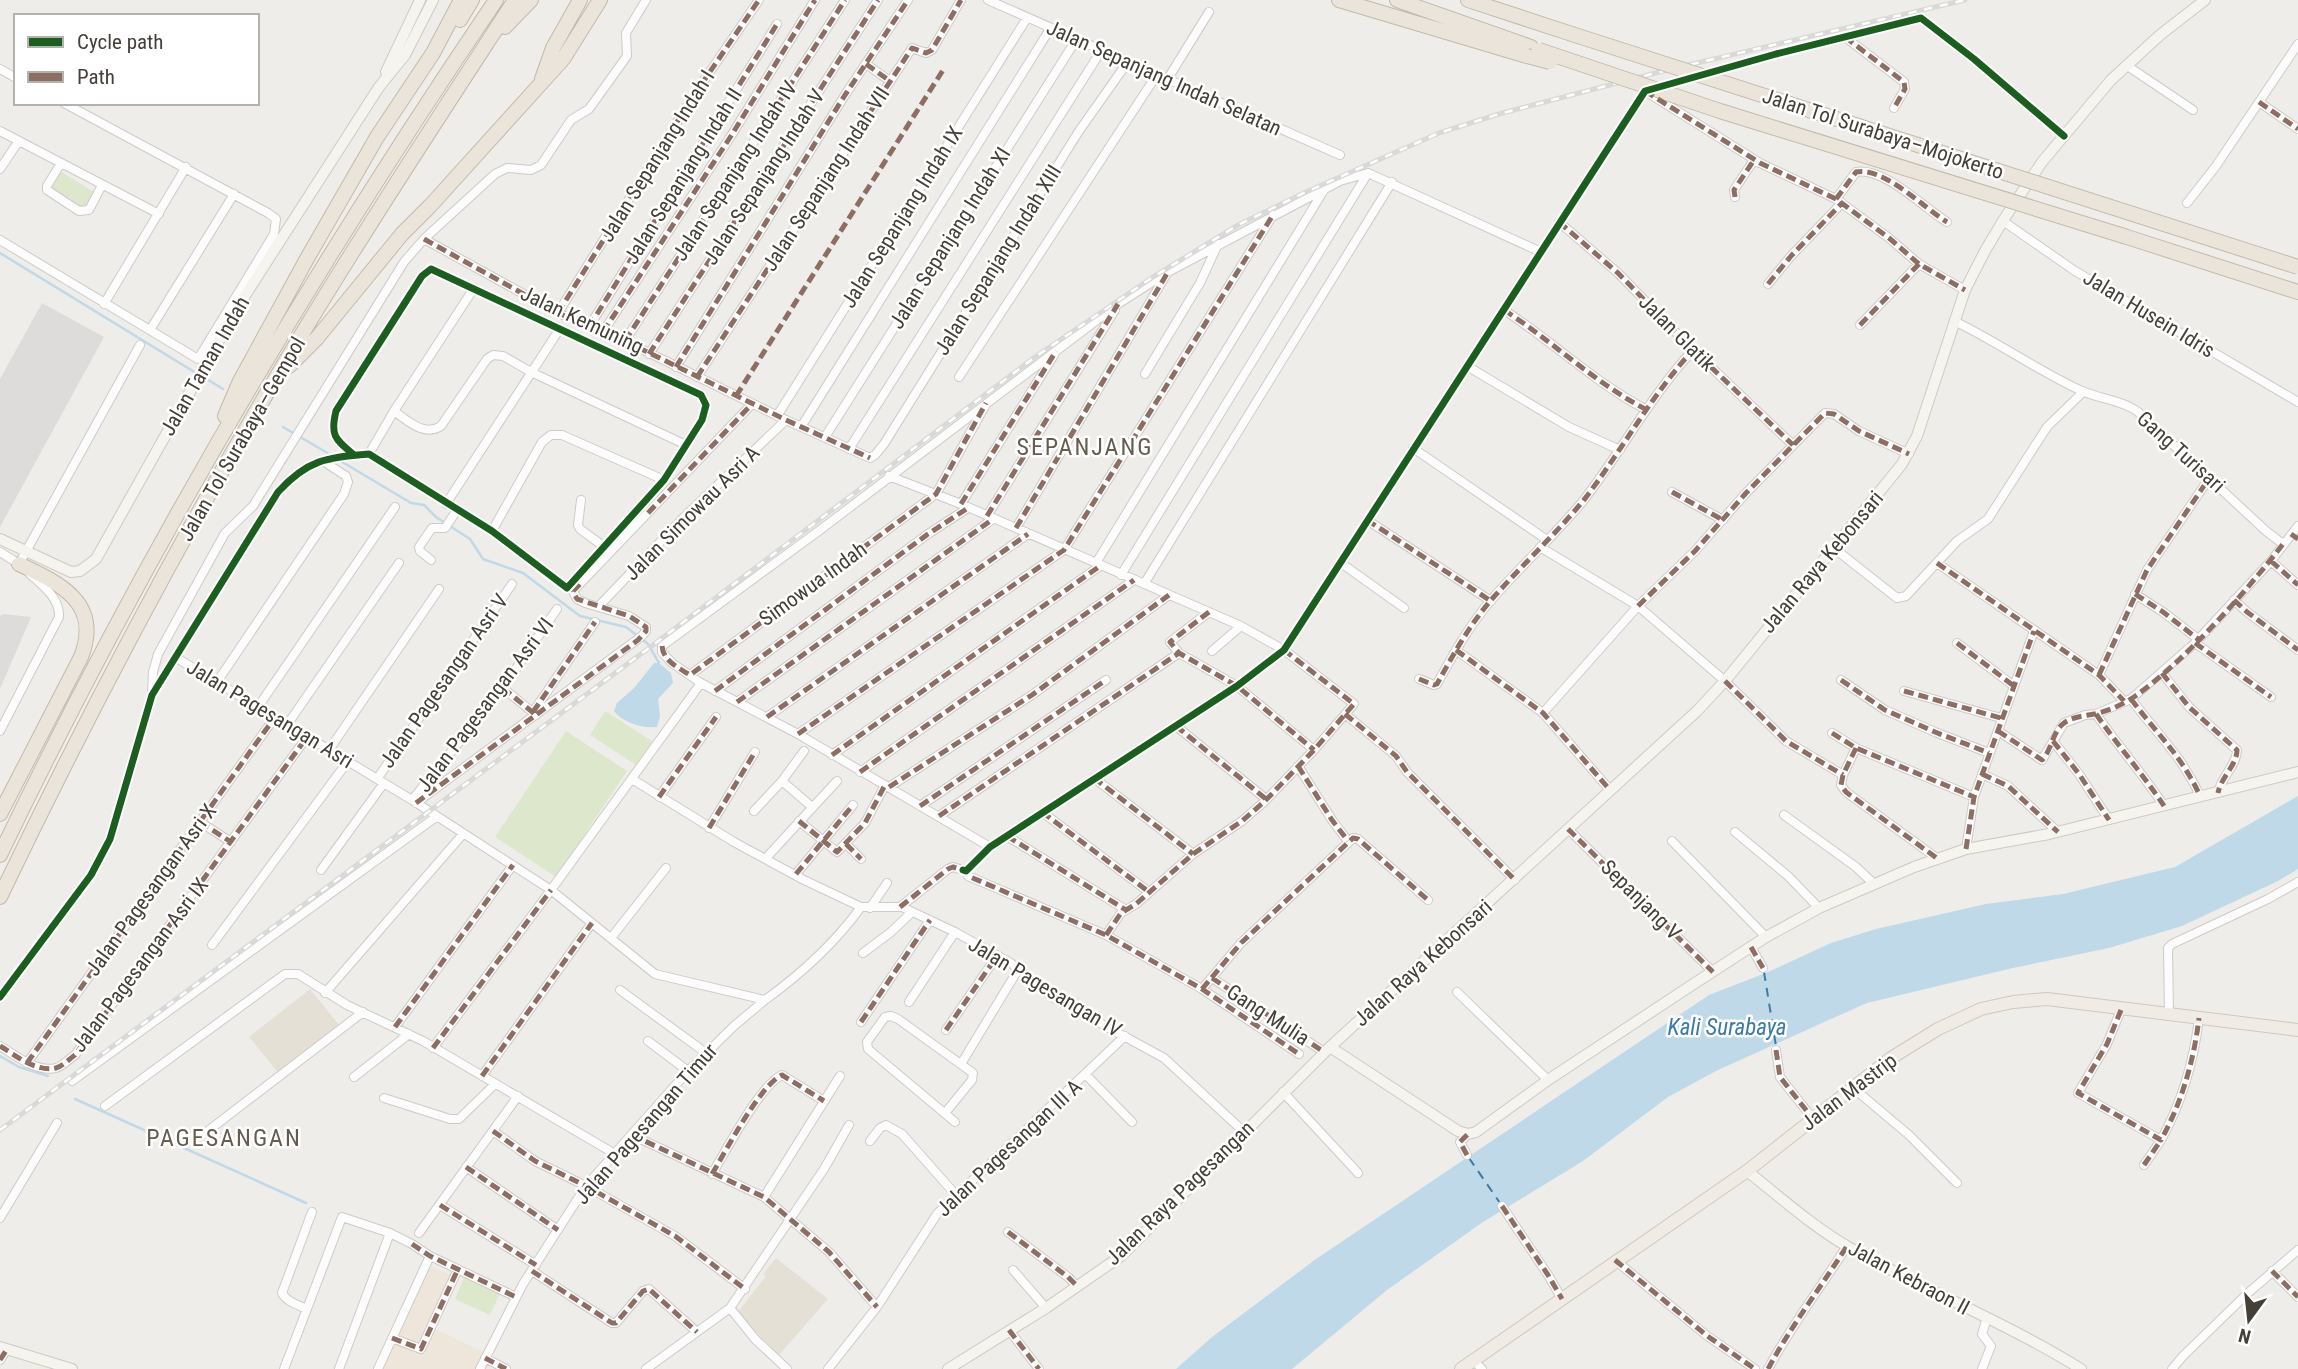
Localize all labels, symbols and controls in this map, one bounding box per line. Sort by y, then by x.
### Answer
legend [14,14,259,105]
street label: Jalan Sepanjang Indah Selatan [1043,15,1285,141]
text: Cycle path [77,30,163,54]
text: Path [77,65,115,89]
street label: Jalan Sepanjang Indah I [594,66,720,246]
street label: Jalan Sepanjang Indah IV [668,76,802,265]
street label: Jalan Sepanjang Indah VII [757,82,895,276]
street label: Jalan Sepanjang Indah II [619,84,747,268]
street label: Jalan Tol Surabaya–Mojokerto [1759,84,2007,184]
street label: Jalan Sepanjang Indah V [698,85,830,269]
street label: Jalan Sepanjang Indah IX [836,122,968,312]
street label: Jalan Sepanjang Indah XI [884,143,1016,333]
street label: Jalan Sepanjang Indah XIII [930,160,1066,360]
street label: Jalan Husein Idris [2079,265,2219,363]
street label: Jalan Kemuning [517,281,647,359]
street label: Jalan Glatik [1634,290,1720,376]
street label: Jalan Taman Indah [156,292,254,440]
street label: Jalan Tol Surabaya–Gempol [174,333,310,545]
street label: Gang Turisari [2132,406,2230,498]
district label: SEPANJANG [1016,433,1154,461]
street label: Jalan Simowau Asri A [620,441,764,585]
street label: Jalan Raya Kebonsari [1756,486,1888,638]
street label: Simowua Indah [755,537,871,631]
street label: Jalan Pagesangan Asri V [375,589,513,772]
street label: Jalan Pagesangan Asri VI [412,613,558,797]
street label: Jalan Pagesangan Asri [182,655,358,773]
street label: Jalan Pagesangan Asri X [81,799,221,981]
street label: Sepanjang V [1596,855,1686,945]
street label: Jalan Pagesangan Asri IX [67,873,213,1057]
street label: Jalan Raya Kebonsari [1349,895,1497,1031]
street label: Jalan Pagesangan IV [964,932,1126,1042]
street label: Gang Mulia [1222,979,1314,1051]
water label: Kali Surabaya [1667,1014,1787,1041]
street label: Jalan Pagesangan Timur [570,1039,722,1209]
street label: Jalan Mastrip [1797,1048,1901,1136]
street label: Jalan Pagesangan III A [931,1075,1087,1221]
street label: Jalan Raya Pagesangan [1101,1116,1259,1270]
district label: PAGESANGAN [146,1124,302,1152]
street label: Jalan Kebraon II [1844,1236,1974,1320]
north arrow [2214,1285,2284,1355]
text: N [2236,1323,2253,1349]

